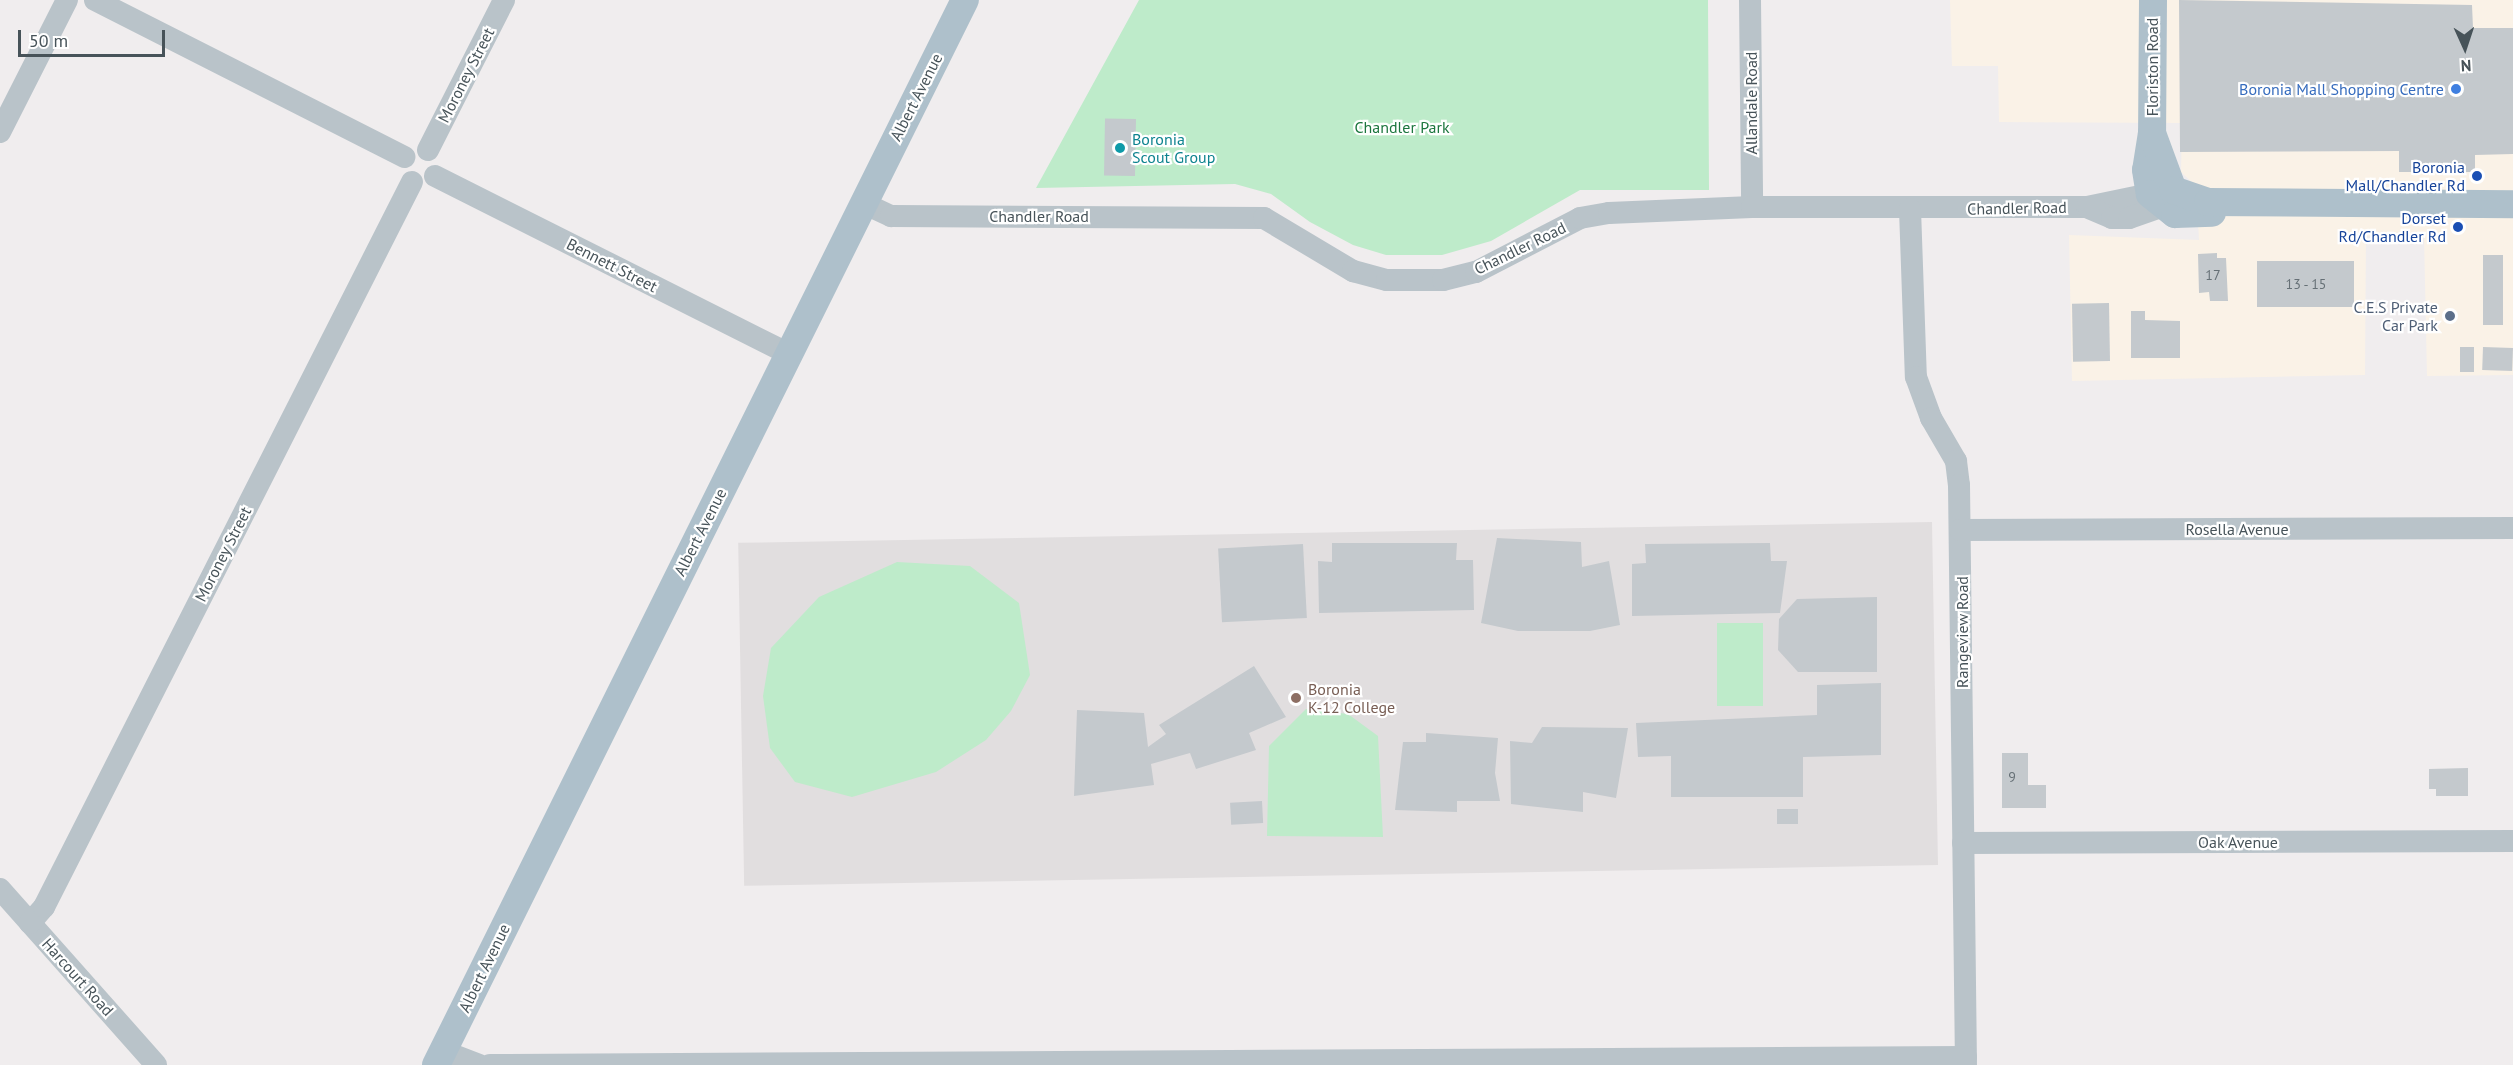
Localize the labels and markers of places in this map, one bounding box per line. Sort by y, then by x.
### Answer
place label: Boronia Mall Shopping Centre [2239,79,2444,99]
marker: Boronia Mall Shopping Centre [2449,82,2463,96]
place label: Boronia Scout Group [1132,129,1215,167]
marker: Boronia Scout Group [1113,141,1127,155]
place label: Boronia Mall/Chandler Rd [2346,157,2465,195]
marker: Boronia Mall/Chandler Rd [2470,169,2484,183]
place label: Dorset Rd/Chandler Rd [2338,208,2446,246]
marker: Dorset Rd/Chandler Rd [2451,220,2465,234]
place label: C.E.S Private Car Park [2354,297,2438,335]
marker: C.E.S Private Car Park [2443,309,2457,323]
place label: Boronia K-12 College [1308,679,1395,717]
marker: Boronia K-12 College [1289,691,1303,705]

